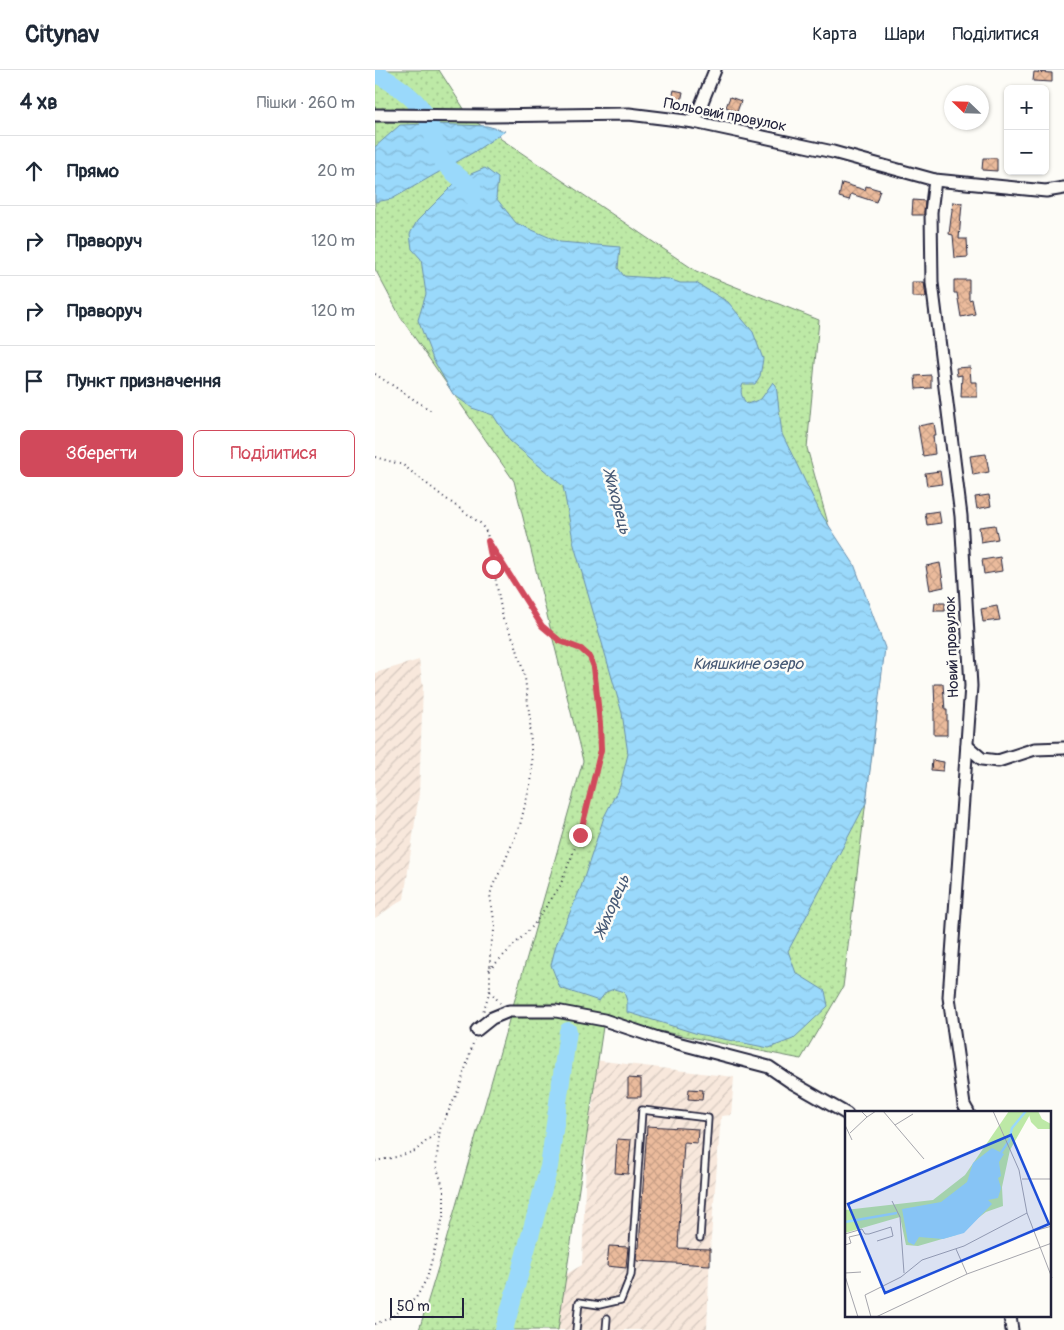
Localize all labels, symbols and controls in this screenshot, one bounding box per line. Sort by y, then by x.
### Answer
text: Citynav [25,20,100,49]
text: Карта [812,23,857,46]
text: Шари [885,23,924,46]
text: Поділитися [952,23,1039,46]
north arrow [944,85,989,130]
map controls [1004,85,1049,175]
button: + [1004,85,1049,130]
text: 4 хв [20,89,58,116]
text: Пішки · 260 m [257,93,355,113]
street label: Польовий провулок [662,94,788,136]
button: − [1004,130,1049,175]
icon: ahead [20,157,48,185]
text: Прямо [67,159,119,183]
text: 20 m [317,161,355,181]
icon: right [20,227,48,255]
text: Праворуч [67,229,142,253]
text: 120 m [311,231,355,251]
icon: right [20,297,48,325]
text: Праворуч [67,299,142,323]
text: 120 m [311,301,355,321]
icon: arrive [20,367,48,395]
text: Пункт призначення [67,369,221,393]
button: Зберегти [20,430,183,477]
button: Поділитися [193,430,355,477]
water label: Жихорець [598,466,635,537]
route start [482,556,505,579]
street label: Новий провулок [941,595,963,698]
water label: Кияшкине озеро [693,654,805,674]
route end [569,824,592,847]
water label: Жихорець [589,871,634,942]
inset map [845,1111,1051,1318]
scale bar [390,1295,464,1318]
text: 50 m [397,1298,430,1315]

